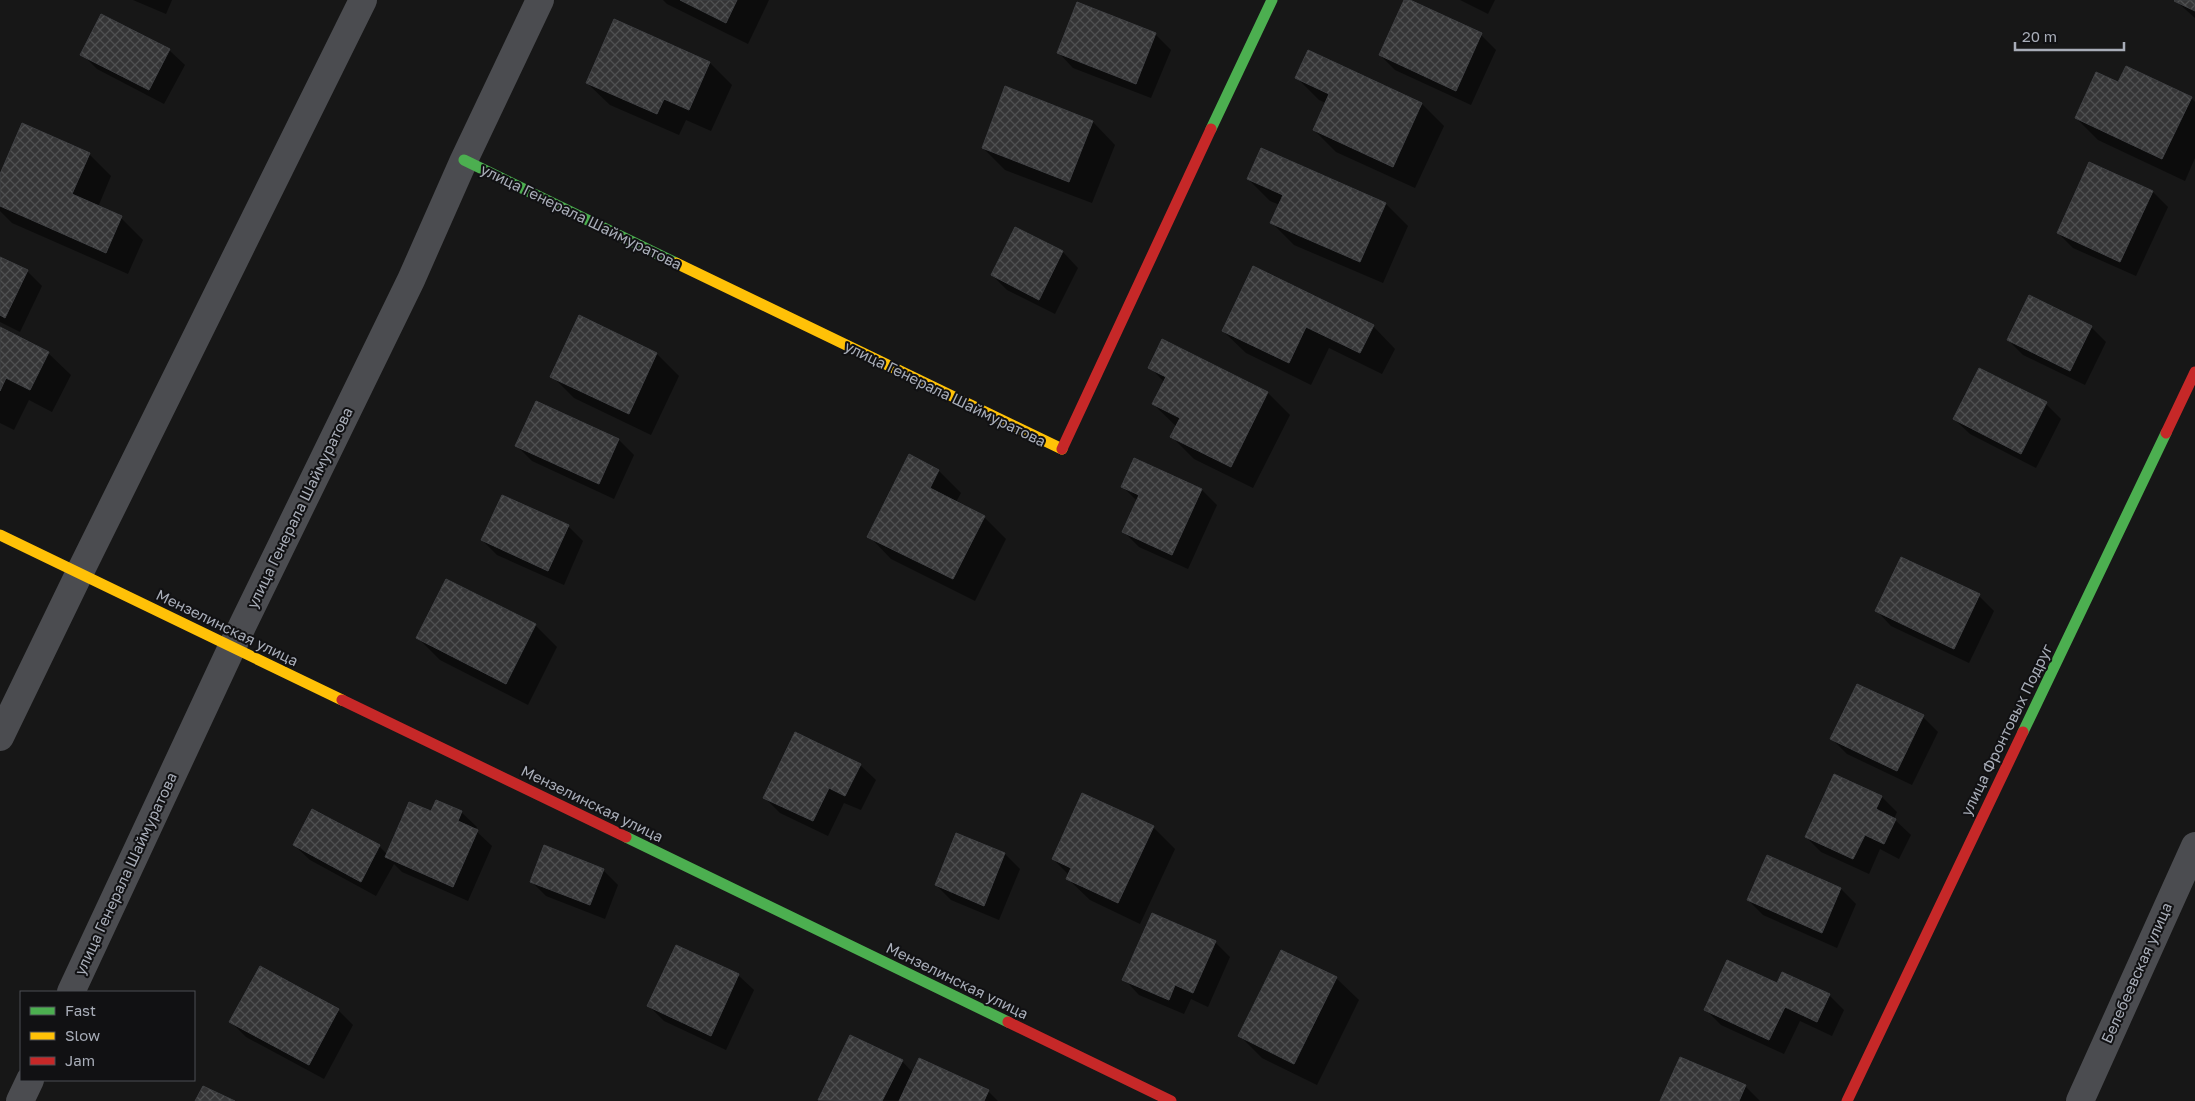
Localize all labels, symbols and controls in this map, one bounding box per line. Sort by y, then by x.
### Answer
scale bar [2015,20,2124,52]
text: 20 m [2022,27,2057,45]
street label: улица Генерала Шаймуратова [478,159,685,273]
street label: улица Генерала Шаймуратова [842,336,1049,450]
street label: улица Генерала Шаймуратова [242,404,356,611]
street label: Мензелинская улица [154,585,301,669]
street label: улица Фронтовых Подруг [1957,641,2056,818]
street label: Мензелинская улица [519,761,666,845]
street label: улица Генерала Шаймуратова [70,769,180,978]
street label: Белебеевская улица [2097,899,2175,1046]
street label: Мензелинская улица [884,938,1031,1022]
legend [20,991,195,1081]
text: Fast [65,1001,96,1019]
text: Slow [65,1026,100,1044]
text: Jam [65,1051,95,1069]

